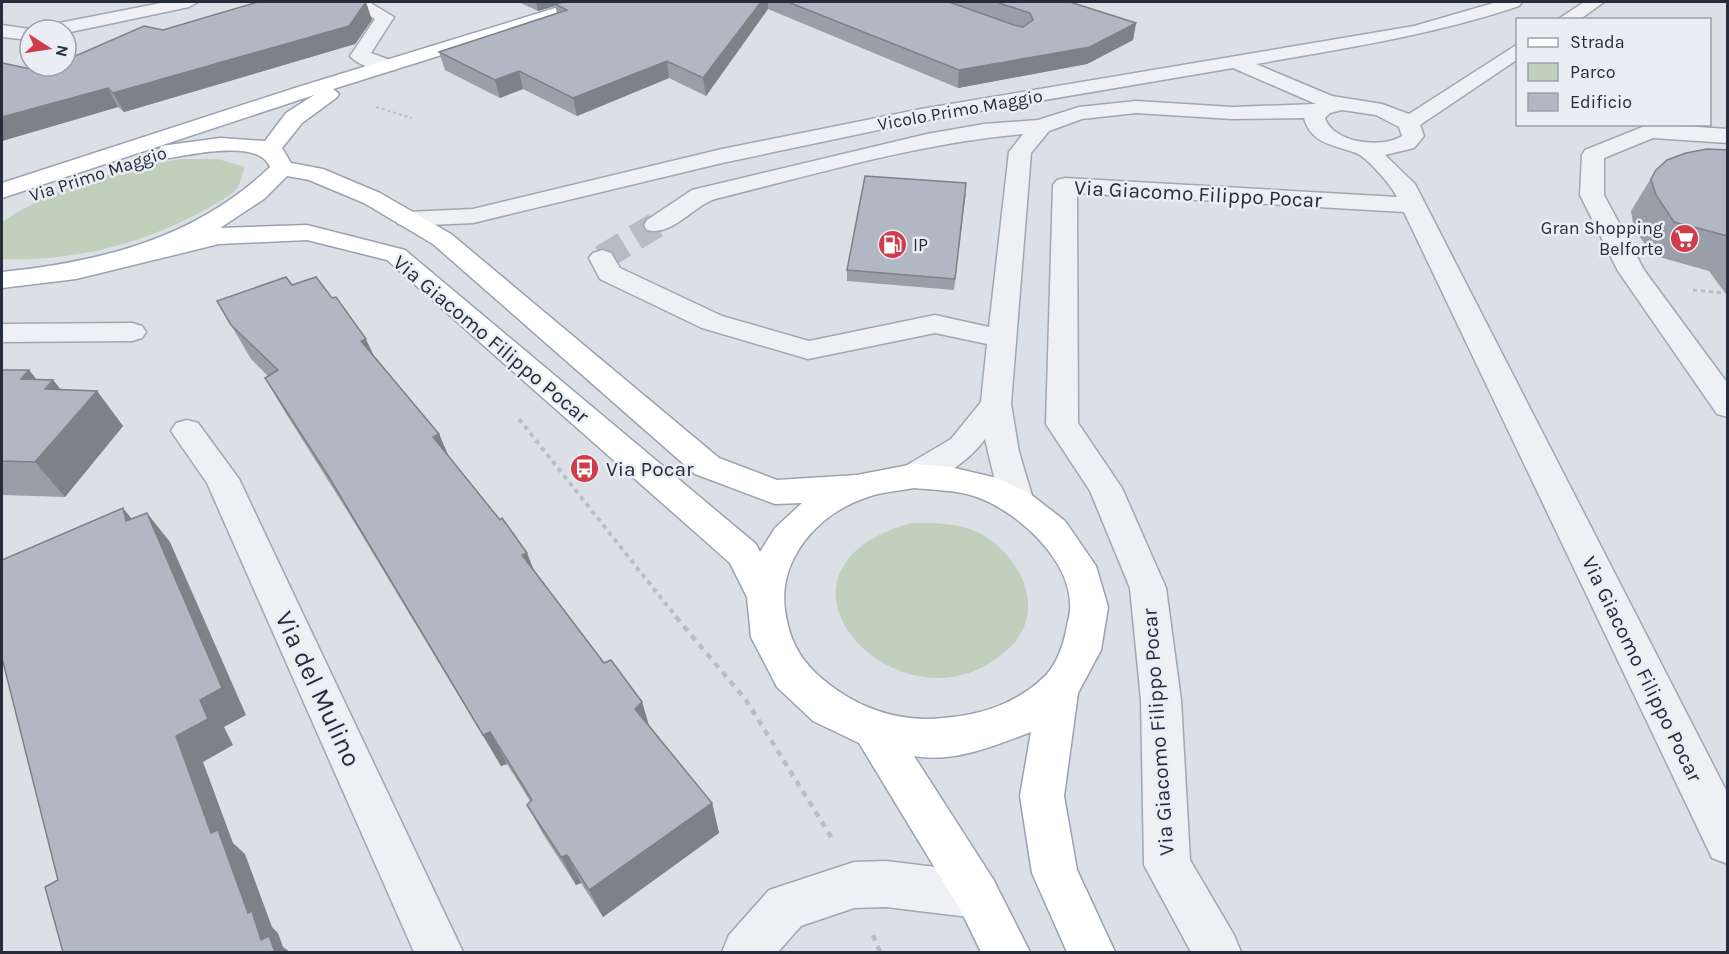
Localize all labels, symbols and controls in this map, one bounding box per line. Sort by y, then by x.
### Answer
north arrow [18,18,78,78]
legend [1516,18,1711,126]
text: Strada [1570,31,1625,53]
text: N [52,43,73,59]
text: Parco [1570,61,1616,83]
street label: Vicolo Primo Maggio [876,85,1044,135]
text: Edificio [1570,91,1632,113]
street label: Via Primo Maggio [27,141,169,207]
street label: Via Giacomo Filippo Pocar [1074,176,1323,212]
place label: Gran Shopping Belforte [1541,217,1663,260]
supermarket icon: Gran Shopping Belforte [1668,222,1700,254]
fuel station icon: IP [876,229,908,261]
place label: IP [913,234,928,256]
street label: Via Giacomo Filippo Pocar [388,250,594,428]
bus stop icon: Via Pocar [569,453,601,485]
place label: Via Pocar [606,457,694,481]
street label: Via Giacomo Filippo Pocar [1577,552,1707,786]
street label: Via del Mulino [269,606,367,772]
street label: Via Giacomo Filippo Pocar [1137,607,1179,856]

